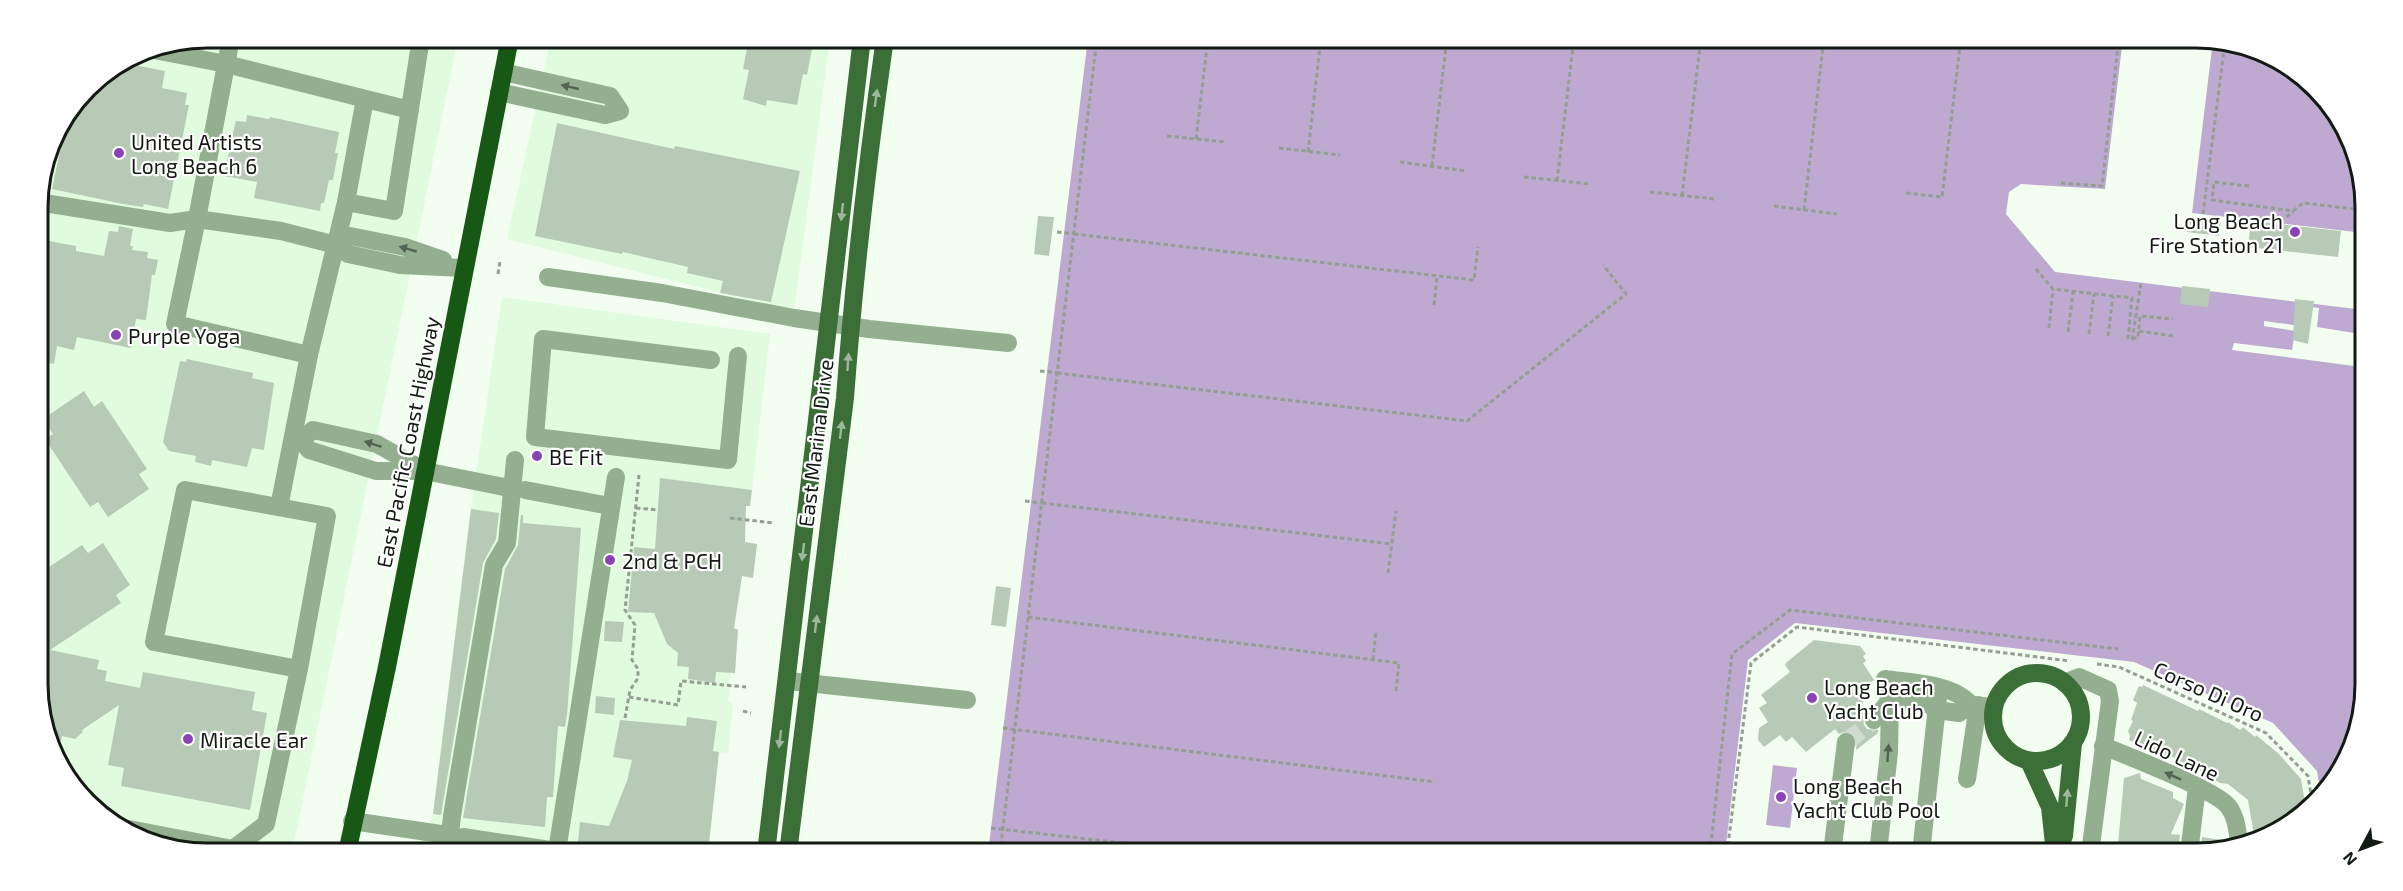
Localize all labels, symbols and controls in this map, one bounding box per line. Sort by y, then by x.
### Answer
one-way arrow [561,82,579,92]
one-way arrow [872,89,881,108]
place label: United Artists Long Beach 6 [131,129,262,178]
marker: United Artists Long Beach 6 [112,146,126,160]
one-way arrow [837,202,846,221]
place label: Long Beach Fire Station 21 [2149,208,2283,257]
marker: Long Beach Fire Station 21 [2288,225,2302,239]
one-way arrow [399,244,417,253]
street label: East Pacific Coast Highway [370,314,444,570]
place label: Purple Yoga [128,323,240,348]
marker: Purple Yoga [109,328,123,342]
one-way arrow [843,352,852,371]
street label: East Marina Drive [792,358,838,528]
one-way arrow [836,421,846,440]
one-way arrow [364,439,382,449]
place label: BE Fit [549,444,603,469]
marker: BE Fit [530,449,544,463]
one-way arrow [798,542,808,561]
place label: 2nd & PCH [622,548,722,573]
marker: 2nd & PCH [603,553,617,567]
one-way arrow [811,614,820,633]
street label: Corso Di Oro [2150,656,2268,726]
place label: Long Beach Yacht Club [1824,674,1934,723]
marker: Long Beach Yacht Club [1805,691,1819,705]
street label: Lido Lane [2131,725,2223,785]
place label: Miracle Ear [200,727,308,752]
one-way arrow [776,730,785,749]
marker: Miracle Ear [181,732,195,746]
one-way arrow [1884,744,1893,763]
one-way arrow [2164,772,2181,781]
place label: Long Beach Yacht Club Pool [1793,773,1940,822]
one-way arrow [2062,788,2072,807]
marker: Long Beach Yacht Club Pool [1774,790,1788,804]
north arrow [2331,819,2391,879]
text: N [2338,849,2360,870]

